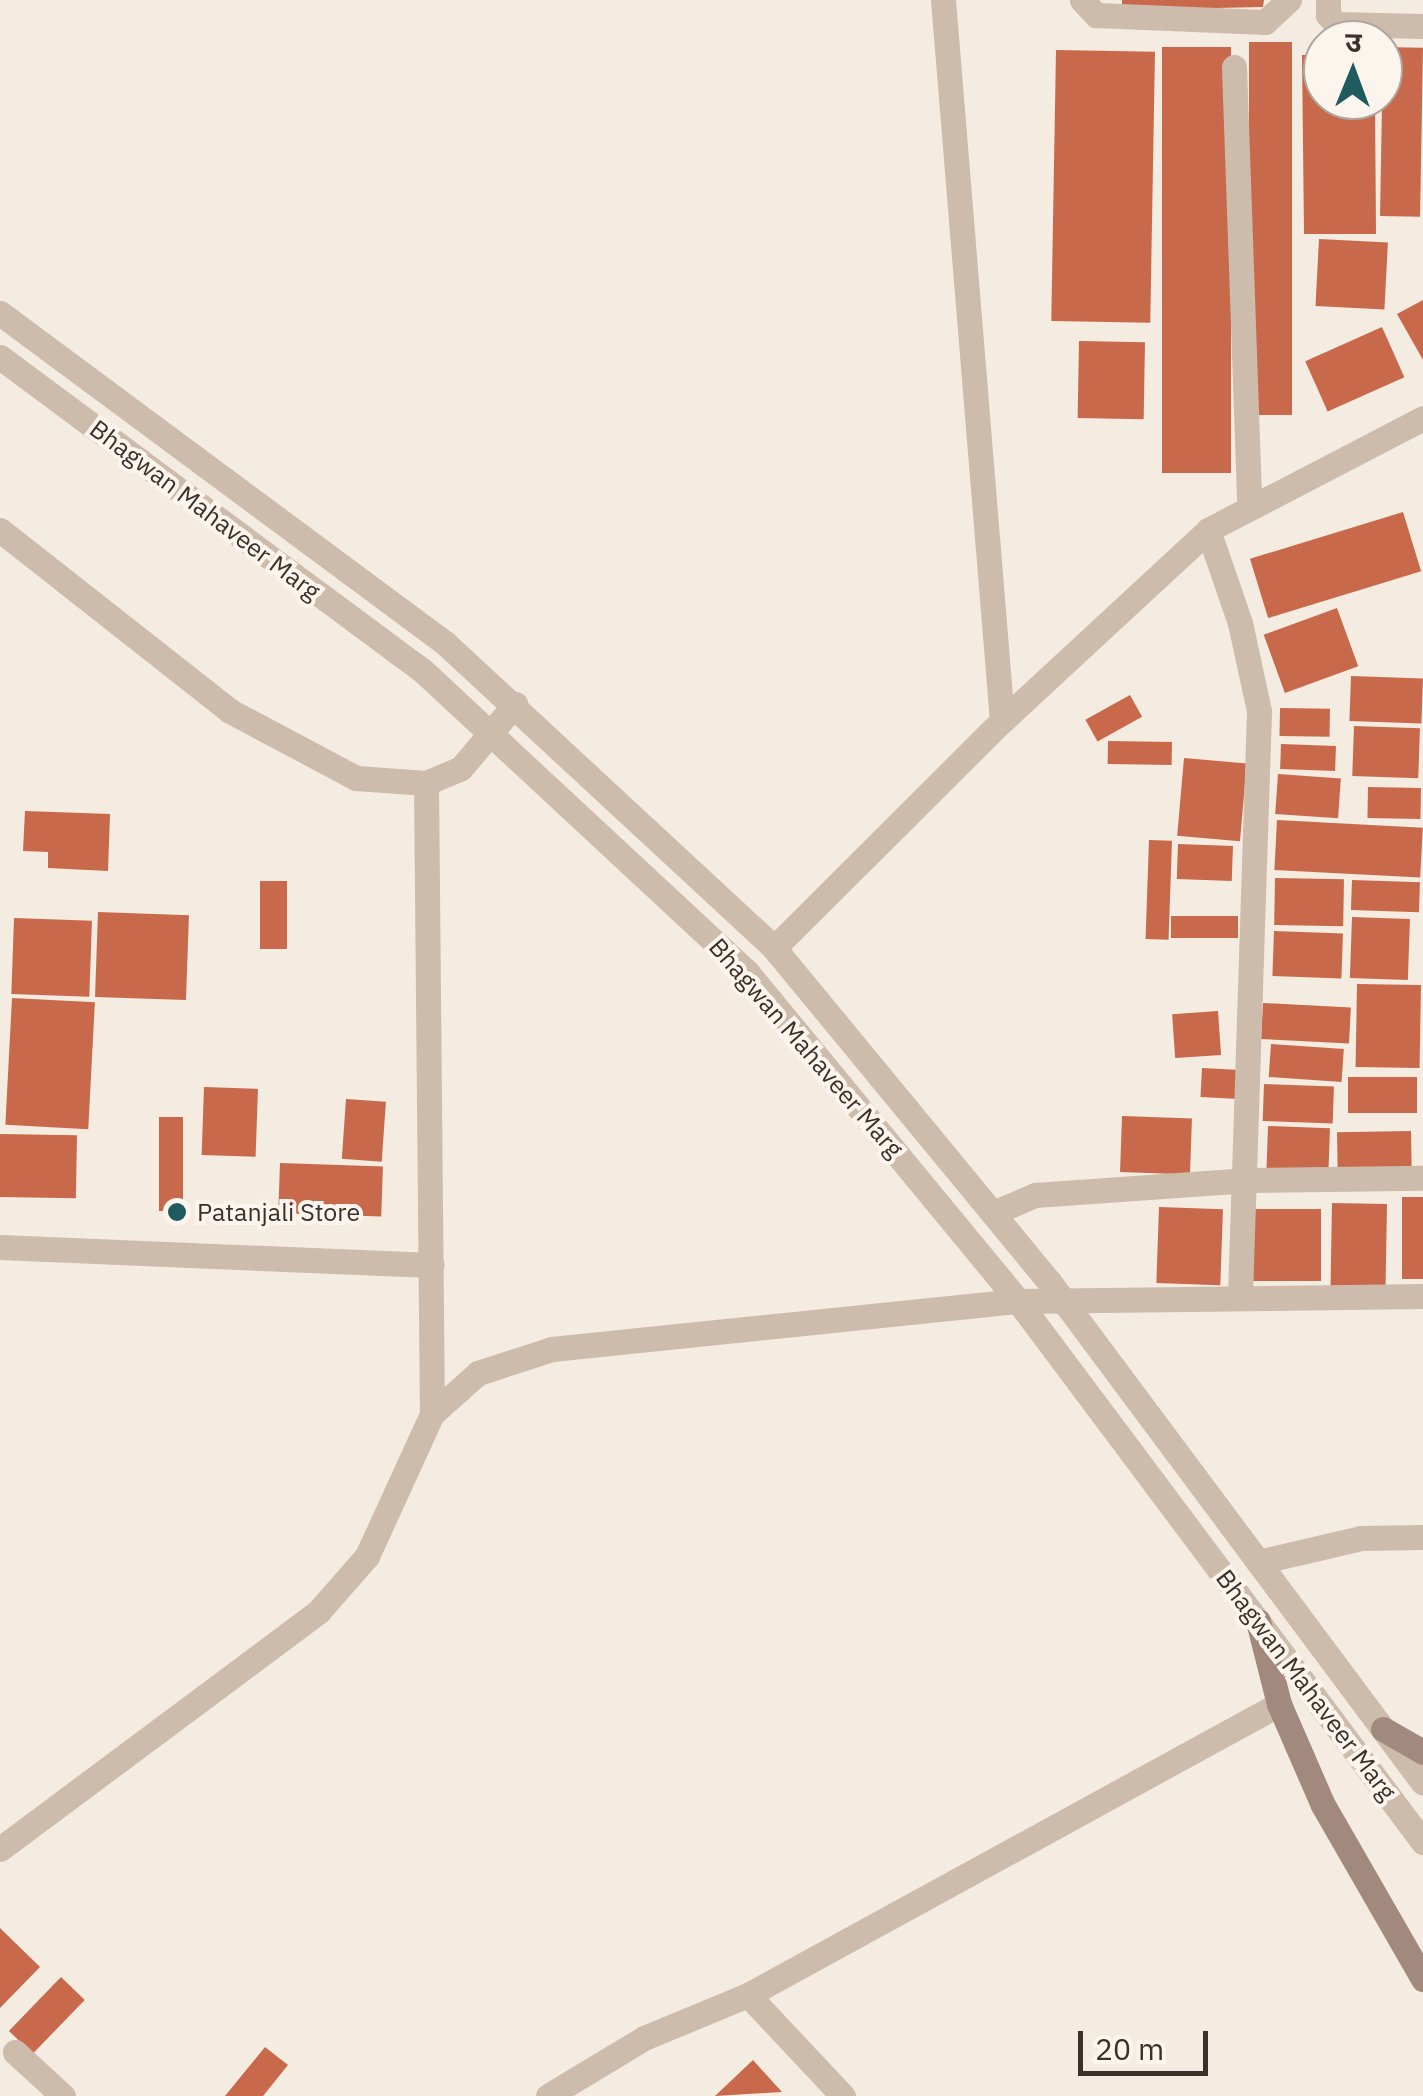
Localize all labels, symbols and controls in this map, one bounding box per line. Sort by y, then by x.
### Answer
north arrow [1303,20,1403,120]
text: उ [1345,23,1362,60]
street label: Bhagwan Mahaveer Marg [84,414,326,606]
street label: Bhagwan Mahaveer Marg [703,932,909,1164]
place label: Patanjali Store [197,1197,360,1227]
marker: Patanjali Store [166,1201,188,1223]
street label: Bhagwan Mahaveer Marg [1210,1564,1402,1806]
scale bar [1083,2011,1213,2073]
text: 20 m [1095,2029,1164,2068]

